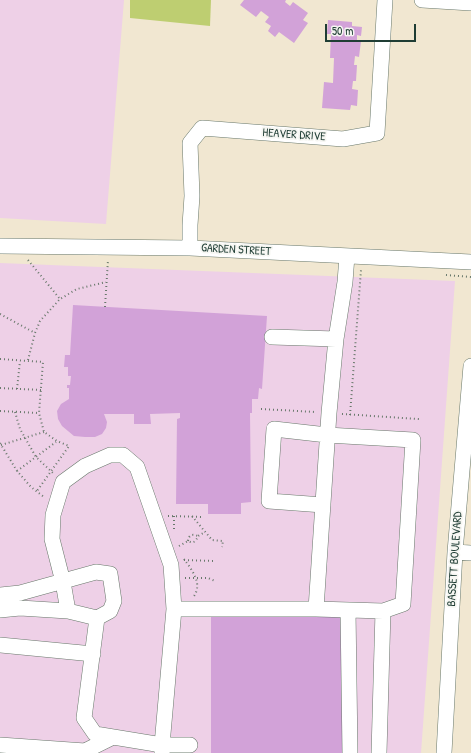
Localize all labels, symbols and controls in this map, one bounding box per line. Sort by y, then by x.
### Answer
scale bar [327,16,418,42]
text: 50 m [332,22,353,39]
street label: HEAVER DRIVE [262,126,326,144]
street label: GARDEN STREET [201,241,271,259]
street label: BASSETT BOULEVARD [444,511,466,607]

